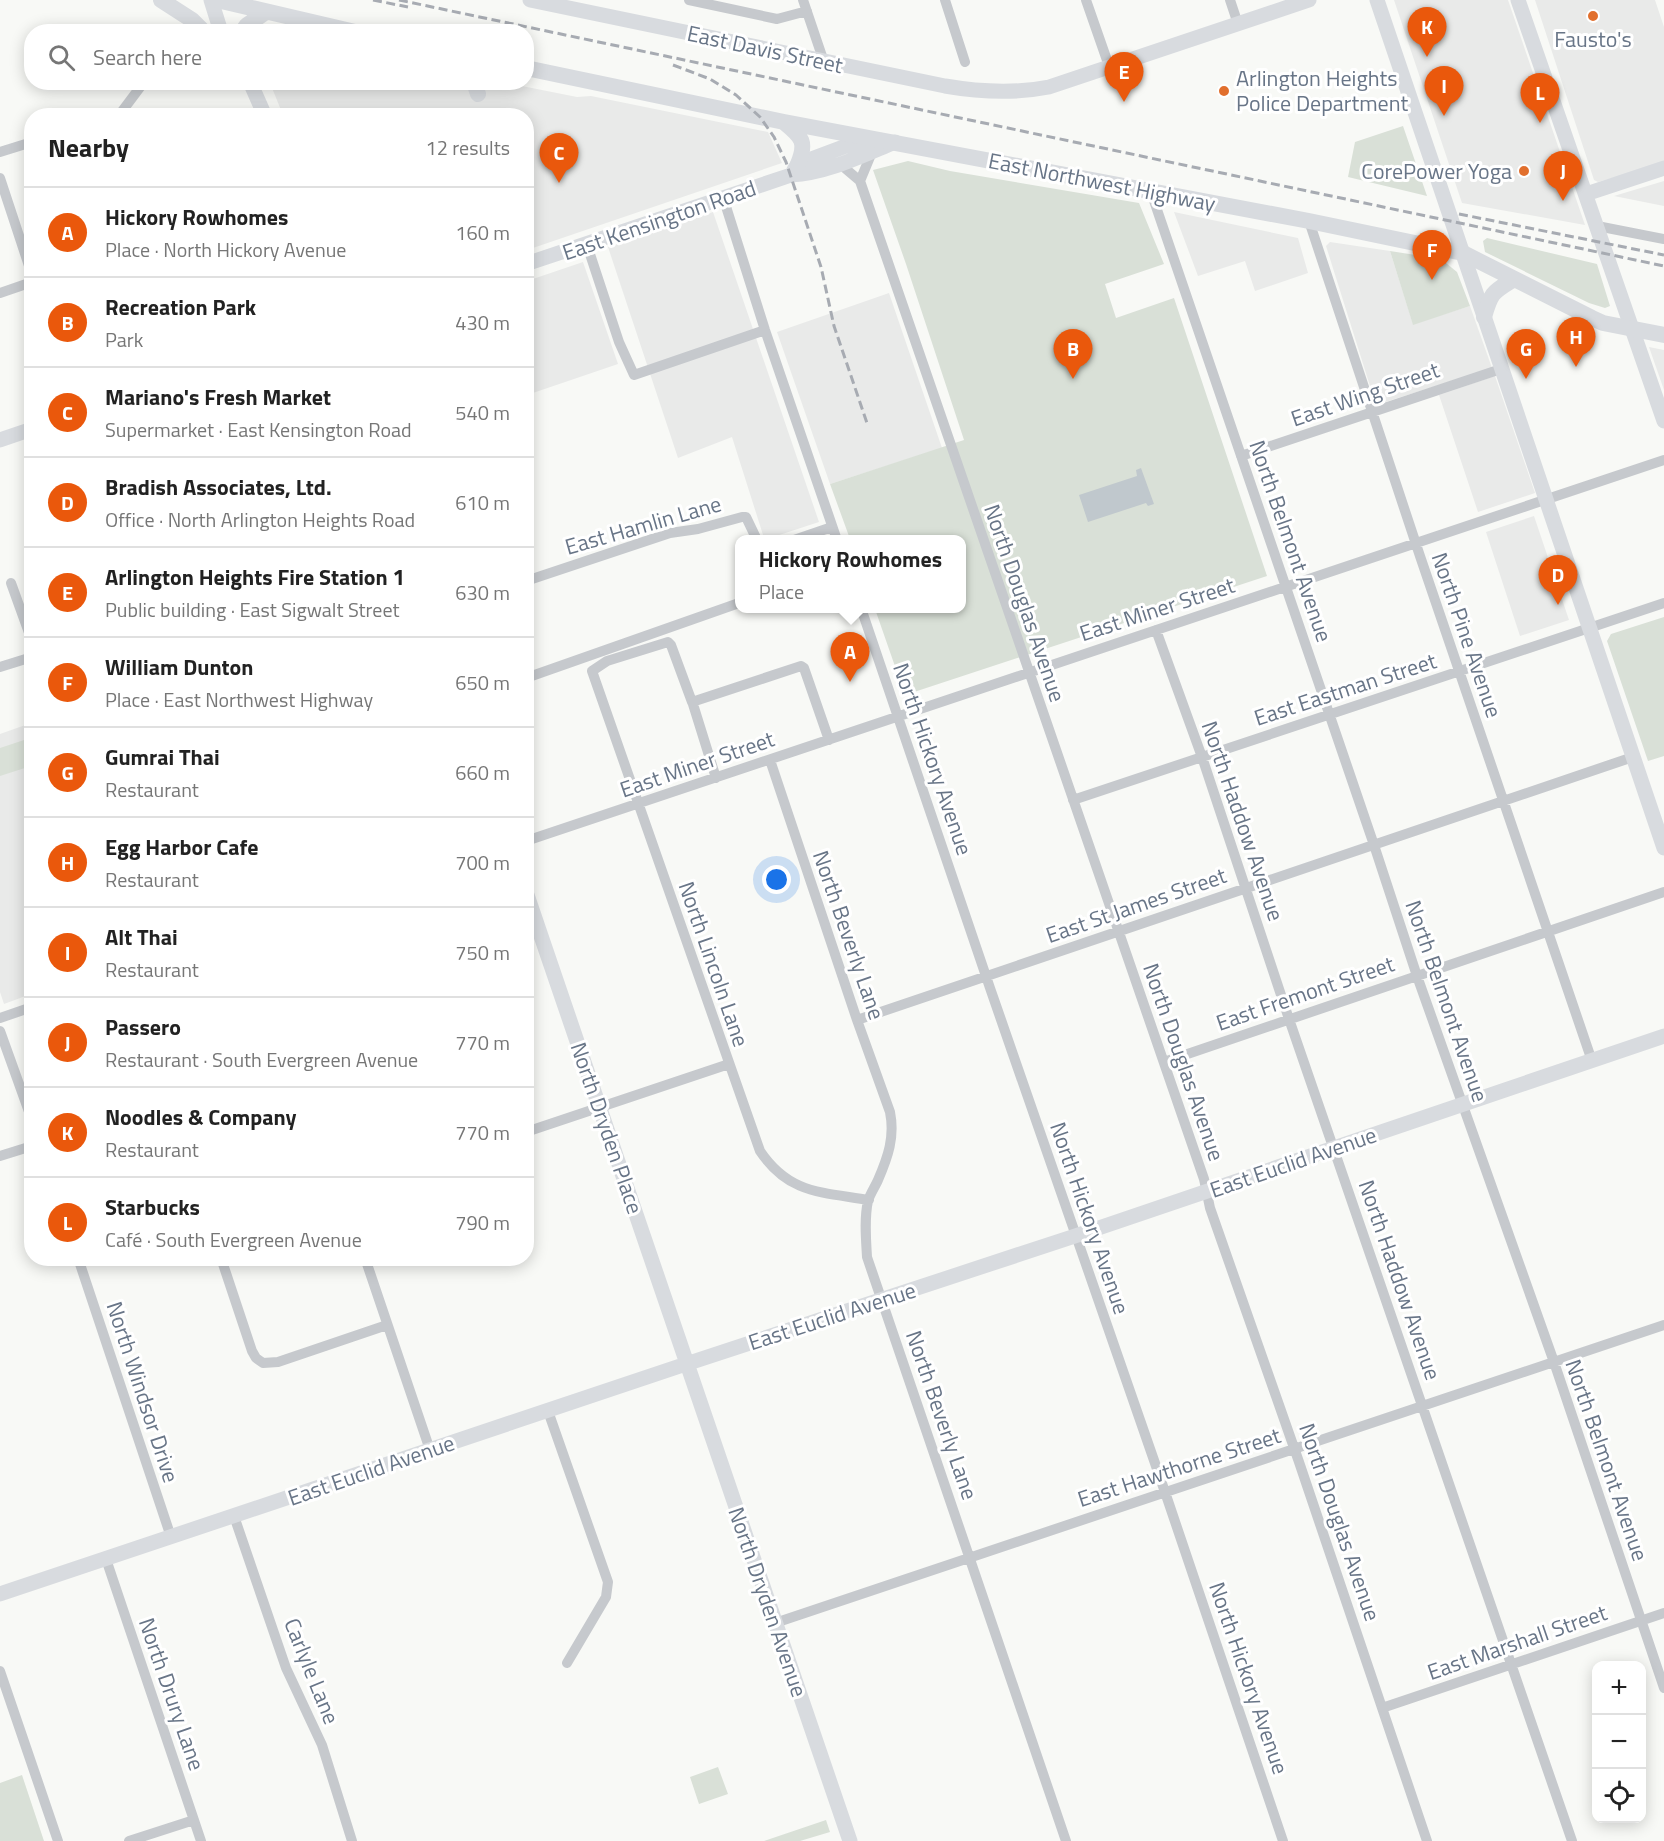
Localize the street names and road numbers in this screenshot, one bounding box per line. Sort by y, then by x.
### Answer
street label: East Davis Street [684,16,846,82]
street label: East Northwest Highway [985,143,1219,221]
street label: East Kensington Road [558,171,760,269]
street label: East Wing Street [1286,353,1444,435]
street label: North Belmont Avenue [1241,436,1341,646]
street label: East Hamlin Lane [561,486,725,564]
street label: North Douglas Avenue [975,500,1075,706]
street label: North Pine Avenue [1423,548,1511,722]
street label: East Miner Street [1075,568,1239,650]
street label: East Eastman Street [1249,643,1441,735]
street label: North Hickory Avenue [884,658,982,860]
street label: North Haddow Avenue [1193,716,1293,926]
street label: East Miner Street [615,722,779,806]
street label: North Beverly Lane [804,846,894,1024]
street label: East St James Street [1041,858,1231,952]
street label: North Lincoln Lane [670,877,758,1051]
street label: North Belmont Avenue [1397,896,1497,1106]
street label: East Fremont Street [1211,946,1399,1039]
street label: North Douglas Avenue [1134,959,1234,1165]
street label: North Dryden Place [562,1038,652,1218]
street label: North Hickory Avenue [1041,1117,1139,1319]
street label: East Euclid Avenue [1205,1118,1381,1206]
street label: North Haddow Avenue [1350,1175,1450,1385]
street label: East Euclid Avenue [744,1273,920,1359]
street label: North Windsor Drive [98,1297,188,1487]
street label: North Beverly Lane [897,1326,987,1504]
street label: North Belmont Avenue [1557,1355,1657,1565]
street label: East Hawthorne Street [1073,1418,1285,1516]
street label: North Douglas Avenue [1290,1419,1390,1625]
street label: East Euclid Avenue [283,1426,459,1514]
street label: North Dryden Avenue [720,1502,816,1702]
street label: North Hickory Avenue [1200,1577,1298,1779]
street label: East Marshall Street [1423,1595,1612,1689]
street label: North Drury Lane [130,1613,214,1775]
street label: Carlyle Lane [275,1613,349,1729]

